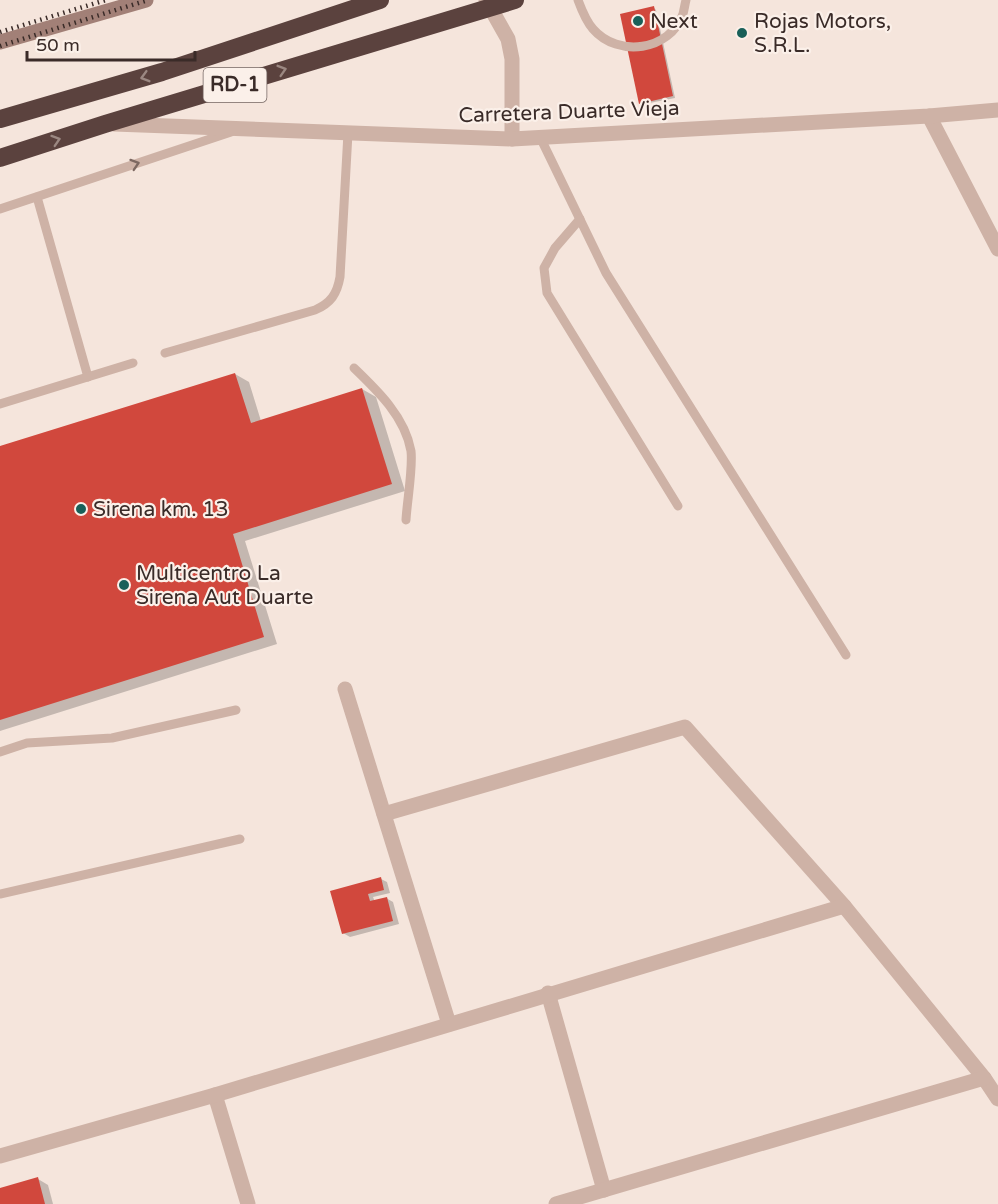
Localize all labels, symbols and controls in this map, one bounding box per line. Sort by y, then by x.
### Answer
place label: Next [650,9,698,34]
place label: Rojas Motors, S.R.L. [754,9,891,58]
marker: Next [631,14,645,28]
scale bar [27,24,195,62]
marker: Rojas Motors, S.R.L. [735,26,749,40]
text: 50 m [36,34,80,56]
one-way arrow [276,65,287,77]
road number: RD-1 [204,68,266,102]
one-way arrow [140,70,151,82]
street label: Carretera Duarte Vieja [458,96,680,128]
one-way arrow [50,135,61,147]
one-way arrow [129,159,140,171]
place label: Sirena km. 13 [93,497,229,522]
marker: Sirena km. 13 [74,502,88,516]
place label: Multicentro La Sirena Aut Duarte [136,561,313,610]
marker: Multicentro La Sirena Aut Duarte [117,578,131,592]

